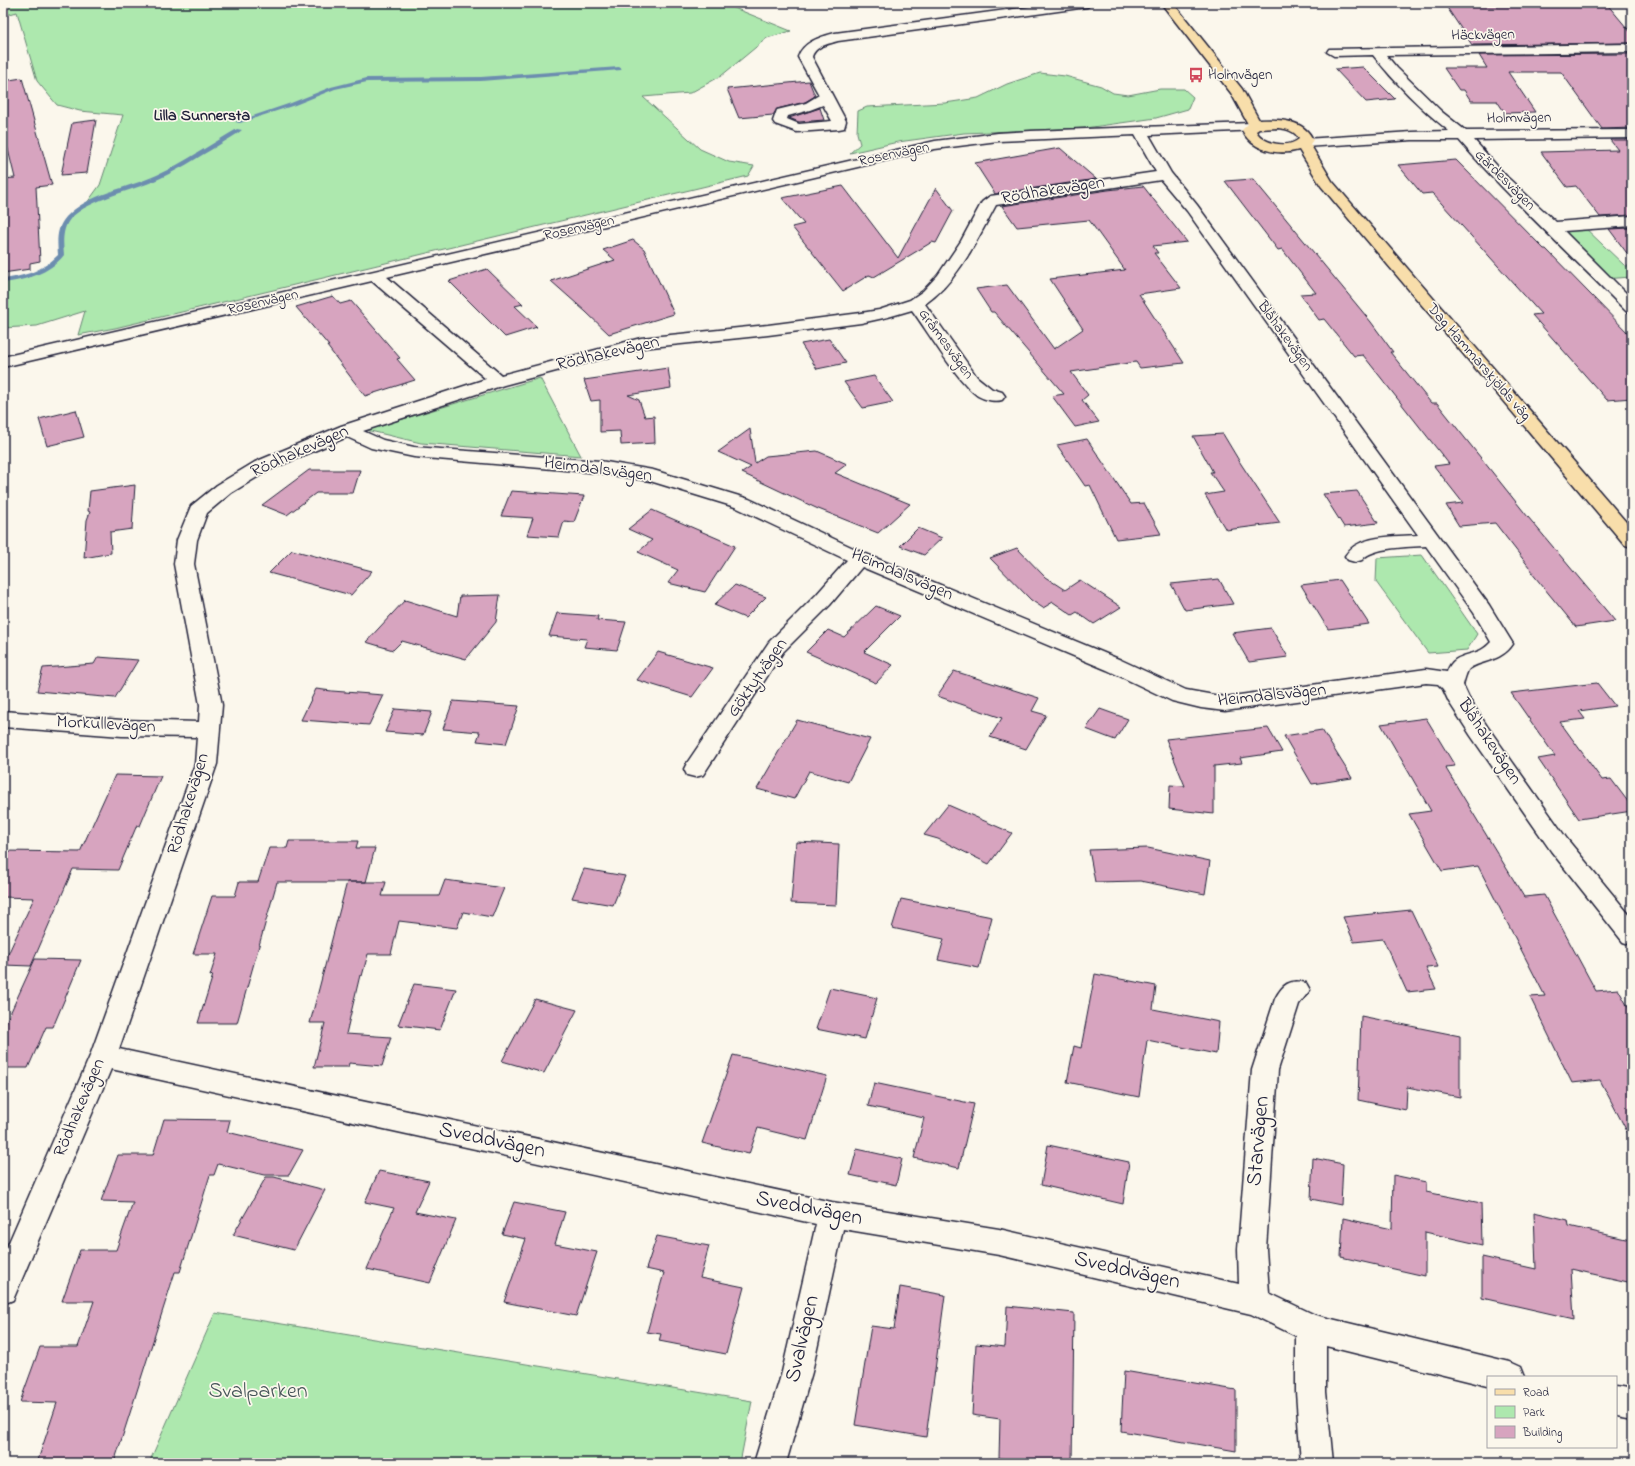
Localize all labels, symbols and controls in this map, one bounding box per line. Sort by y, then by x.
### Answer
street label: Häckvägen [1451,23,1515,48]
place label: Holmvägen [1208,64,1272,87]
bus stop icon: Holmvägen [1187,66,1205,84]
district label: Lilla Sunnersta [154,104,250,128]
street label: Holmvägen [1487,106,1551,131]
street label: Rosenvägen [856,136,932,173]
street label: Gärdesvägen [1469,144,1541,216]
street label: Rödhakevägen [999,170,1107,213]
street label: Rosenvägen [541,209,617,248]
street label: Rosenvägen [225,283,301,322]
street label: Blåhakevägen [1250,295,1318,376]
street label: Dag Hammarskjölds väg [1420,298,1536,426]
street label: Gråmesvägen [912,304,979,384]
street label: Rödhakevägen [554,330,662,379]
street label: Rödhakevägen [247,419,354,486]
street label: Heimdalsvägen [542,450,654,491]
street label: Heimdalsvägen [846,542,957,609]
street label: Göktytvägen [721,633,796,723]
street label: Heimdalsvägen [1217,677,1328,716]
street label: Blåhakevägen [1449,693,1528,791]
street label: Morkullevägen [56,709,156,742]
street label: Rödhakevägen [161,750,218,858]
street label: Rödhakevägen [48,1055,113,1162]
street label: Starvägen [1239,1095,1280,1188]
street label: Sveddvägen [436,1114,548,1169]
street label: Sveddvägen [753,1183,865,1236]
street label: Sveddvägen [1071,1243,1183,1300]
street label: Svalvägen [777,1292,830,1386]
park label: Svalparken [208,1376,308,1408]
legend [1487,1376,1617,1448]
text: Road [1523,1384,1549,1402]
text: Park [1523,1404,1545,1422]
text: Building [1522,1424,1562,1443]

